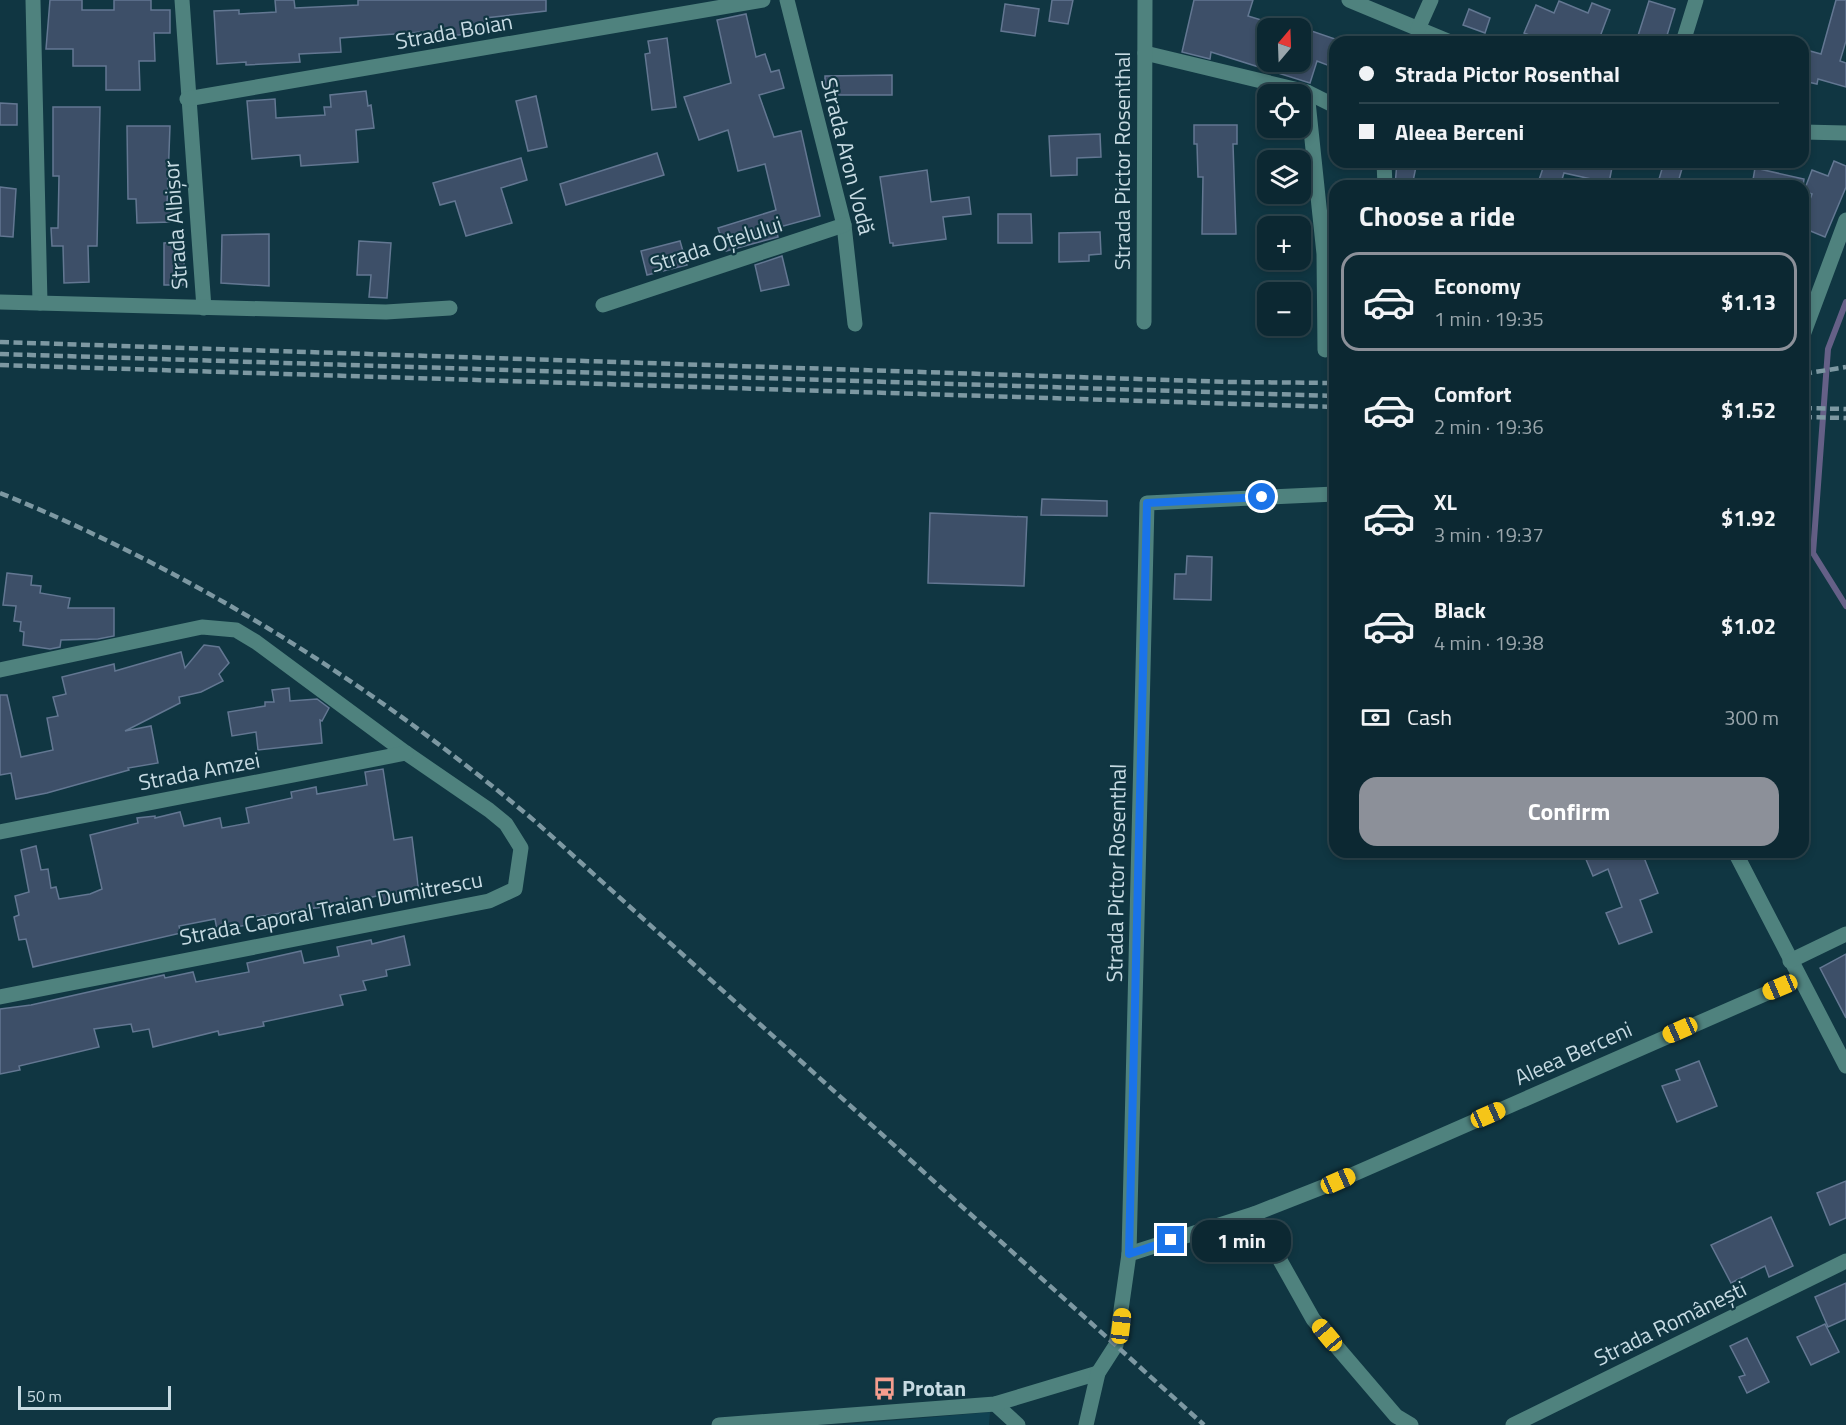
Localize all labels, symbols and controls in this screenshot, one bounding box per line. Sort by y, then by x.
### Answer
street label: Strada Boian [393,4,515,58]
north arrow [1257,18,1311,72]
map controls [1257,18,1311,336]
street label: Strada Pictor Rosenthal [1105,52,1139,270]
text: Strada Pictor Rosenthal [1395,57,1620,91]
street label: Strada Aron Vodă [812,74,884,238]
button: locate [1257,84,1311,138]
text: Aleea Berceni [1395,115,1524,149]
button: layers [1257,150,1311,204]
street label: Strada Albișor [153,159,196,291]
text: Choose a ride [1359,195,1515,236]
street label: Strada Oțelului [645,207,787,281]
button: + [1257,216,1311,270]
text: Economy [1434,269,1521,303]
icon: car [1362,275,1416,329]
button: − [1257,282,1311,336]
text: $1.13 [1721,285,1776,319]
text: 1 min · 19:35 [1434,303,1544,334]
text: Comfort [1434,377,1512,411]
icon: car [1362,383,1416,437]
text: $1.52 [1721,393,1776,427]
text: 2 min · 19:36 [1434,411,1544,442]
route start [1248,483,1275,510]
text: XL [1434,485,1457,519]
icon: car [1362,491,1416,545]
text: $1.92 [1721,501,1776,535]
text: 3 min · 19:37 [1434,519,1544,550]
text: Black [1434,593,1486,627]
icon: car [1362,599,1416,653]
text: $1.02 [1721,609,1776,643]
text: 4 min · 19:38 [1434,627,1544,658]
text: Cash [1407,700,1452,734]
icon: cash [1359,701,1392,734]
text: 300 m [1724,702,1779,733]
street label: Strada Amzei [135,743,263,799]
street label: Strada Pictor Rosenthal [1097,763,1135,983]
button: Confirm [1359,777,1779,846]
street label: Strada Caporal Traian Dumitrescu [177,862,485,954]
car [1760,972,1800,1002]
street label: Aleea Berceni [1509,1012,1637,1094]
car [1660,1014,1700,1046]
car [1468,1099,1508,1131]
car [1318,1165,1358,1197]
callout: 1 min [1192,1219,1291,1261]
text: 1 min [1217,1225,1266,1256]
route end [1157,1226,1184,1253]
street label: Strada Românești [1588,1271,1752,1375]
car [1110,1307,1132,1345]
car [1309,1315,1345,1355]
place label: Protan [902,1371,966,1405]
bus stop icon: Protan [871,1375,897,1401]
scale bar [18,1383,171,1410]
text: 50 m [27,1384,62,1408]

